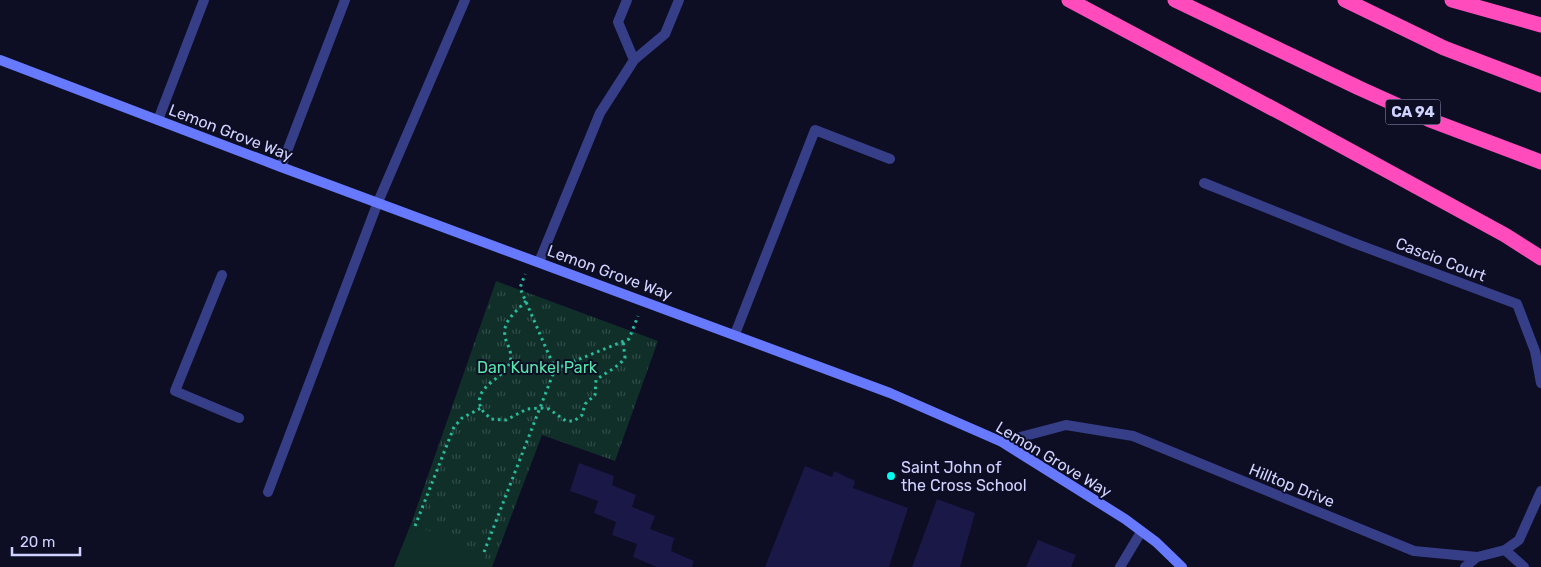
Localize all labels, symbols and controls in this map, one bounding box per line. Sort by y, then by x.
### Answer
street label: Lemon Grove Way [166,100,296,165]
road number: CA 94 [1386,100,1440,124]
street label: Cascio Court [1393,234,1489,285]
street label: Lemon Grove Way [545,241,675,304]
park label: Dan Kunkel Park [477,358,598,377]
street label: Lemon Grove Way [992,417,1115,502]
place label: Saint John of the Cross School [901,458,1027,495]
street label: Hilltop Drive [1246,460,1337,511]
marker: Saint John of the Cross School [885,470,897,482]
scale bar [12,524,80,556]
text: 20 m [20,533,55,551]

